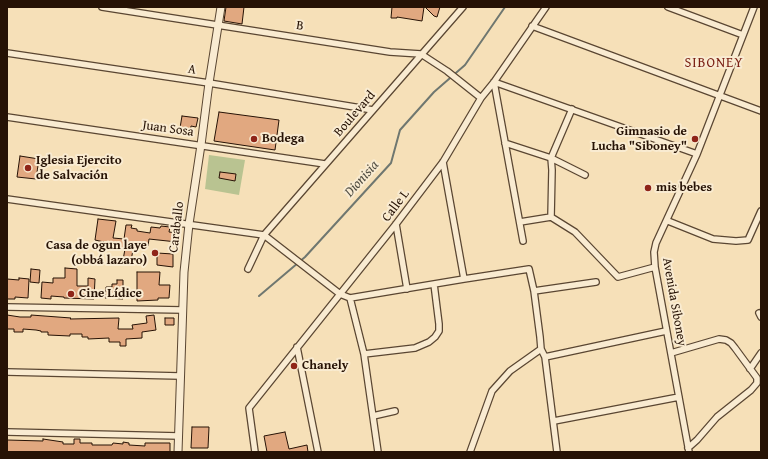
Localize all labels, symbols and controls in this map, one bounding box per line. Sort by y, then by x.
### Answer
street label: B [295,18,305,34]
district label: SIBONEY [684,55,744,71]
street label: A [187,62,197,78]
street label: Boulevard [331,88,379,140]
street label: Juan Sosa [141,118,195,140]
place label: Gimnasio de Lucha "Siboney" [592,124,687,155]
place label: Bodega [262,131,304,147]
marker: Bodega [249,134,259,144]
marker: Gimnasio de Lucha "Siboney" [690,134,700,144]
place label: Iglesia Ejercito de Salvación [36,153,122,184]
water label: Dionisia [341,157,383,201]
marker: Iglesia Ejercito de Salvación [23,163,33,173]
place label: mis bebes [656,180,712,196]
marker: mis bebes [643,183,653,193]
street label: Calle L [379,187,413,225]
street label: Caraballo [166,201,188,253]
place label: Casa de ogun laye (obbá lazaro) [46,238,147,269]
marker: Casa de ogun laye (obbá lazaro) [150,248,160,258]
street label: Avenida Siboney [659,257,689,347]
place label: Cine Lídice [79,286,142,302]
marker: Cine Lídice [66,289,76,299]
place label: Chanely [302,358,348,374]
marker: Chanely [289,361,299,371]

